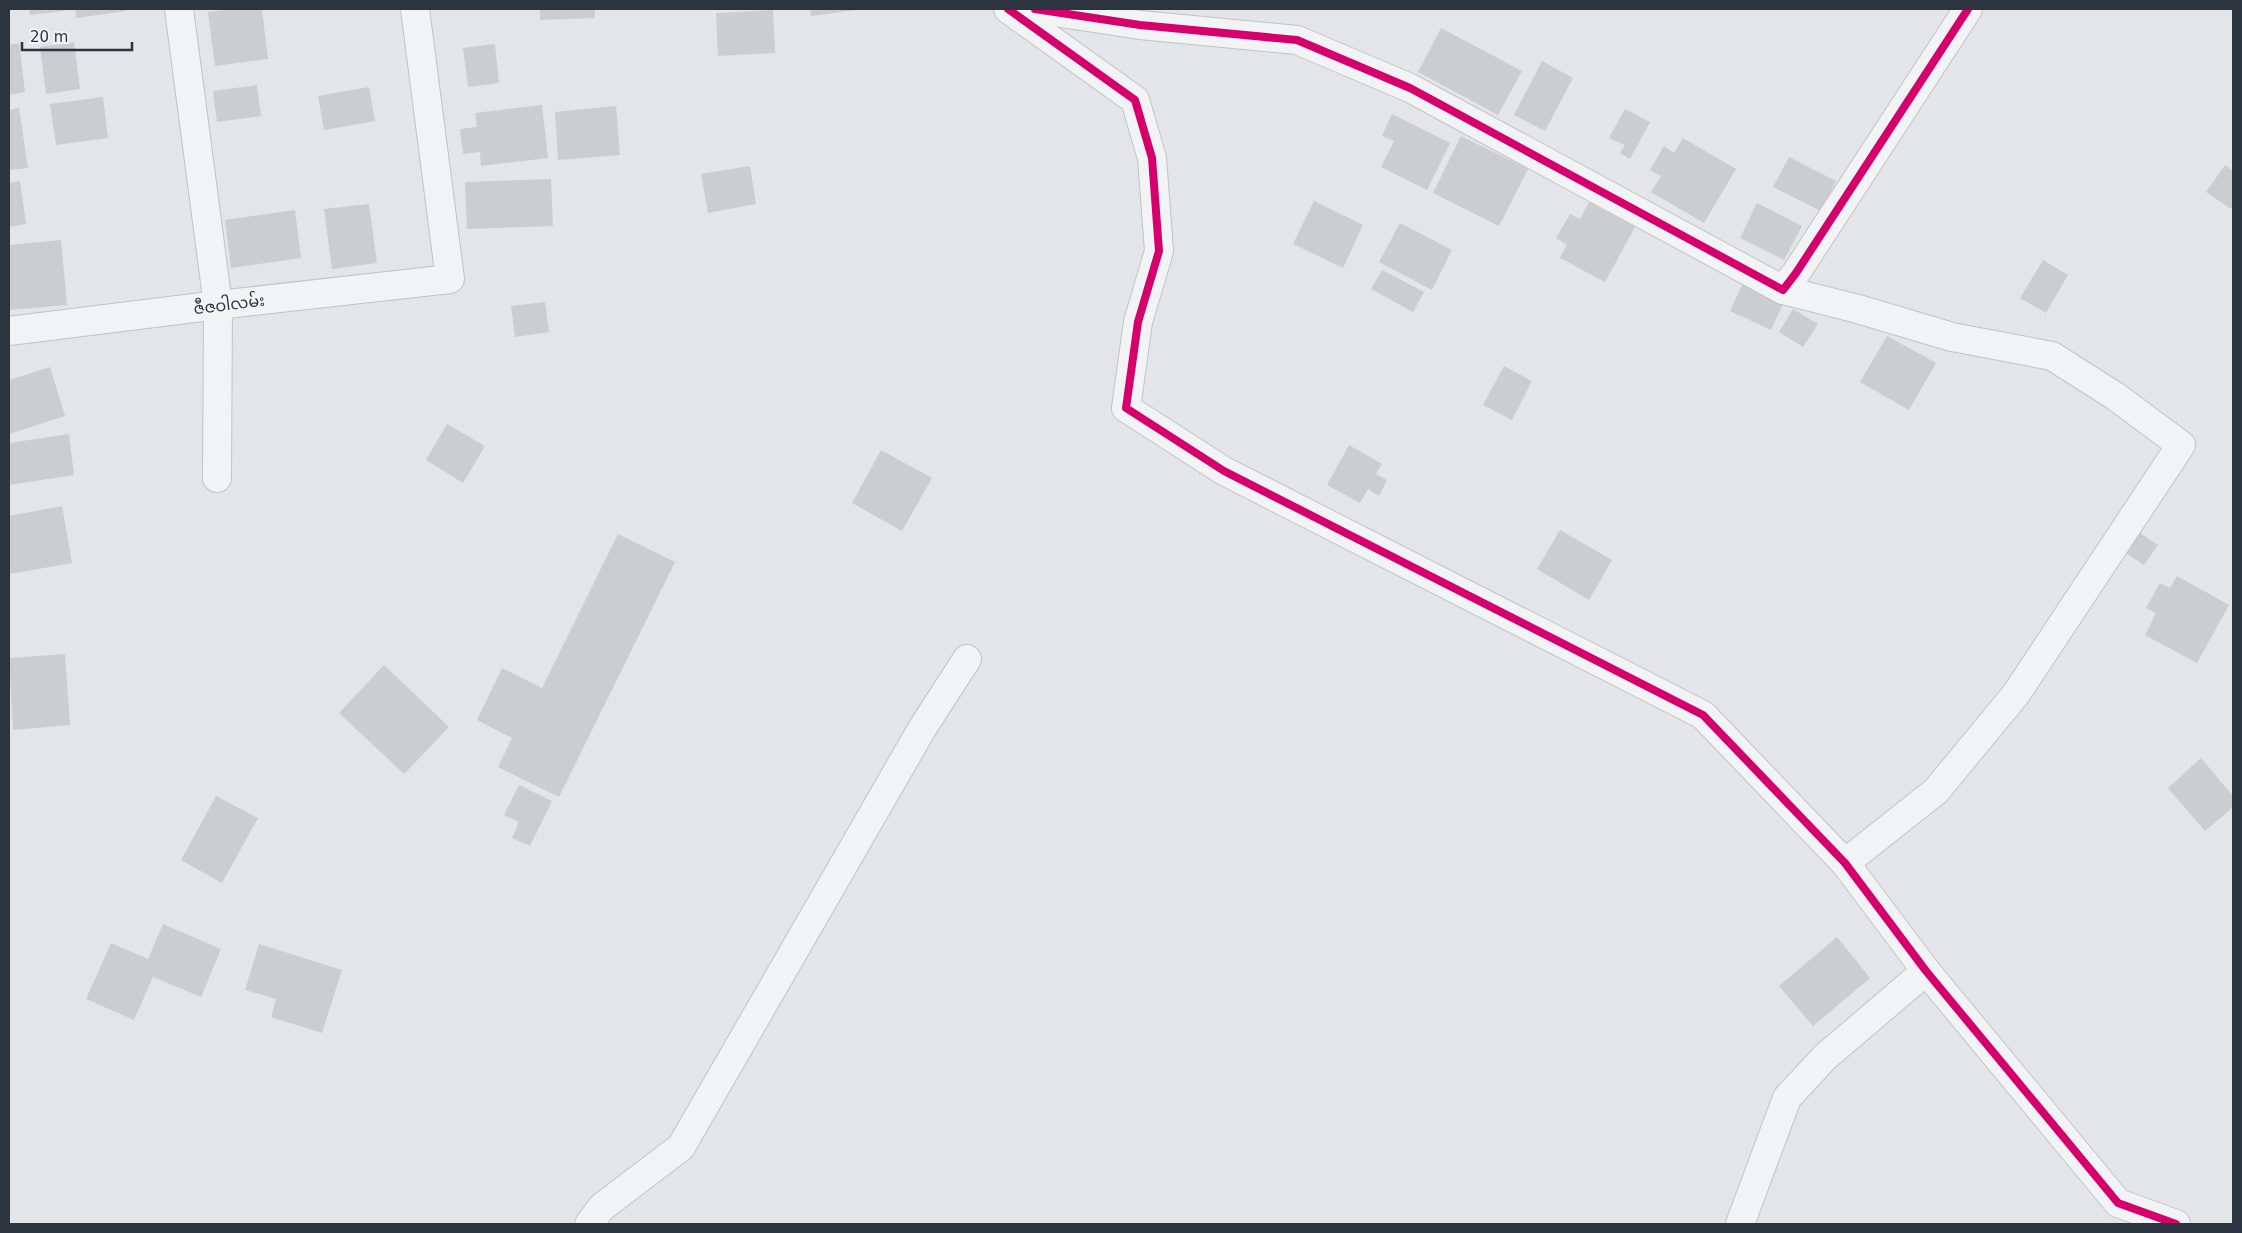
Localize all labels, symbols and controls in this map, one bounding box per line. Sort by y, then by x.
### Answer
scale bar [22,20,132,52]
text: 20 m [30,28,68,46]
street label: ဇီဇဝါလမ်း [192,289,266,318]

